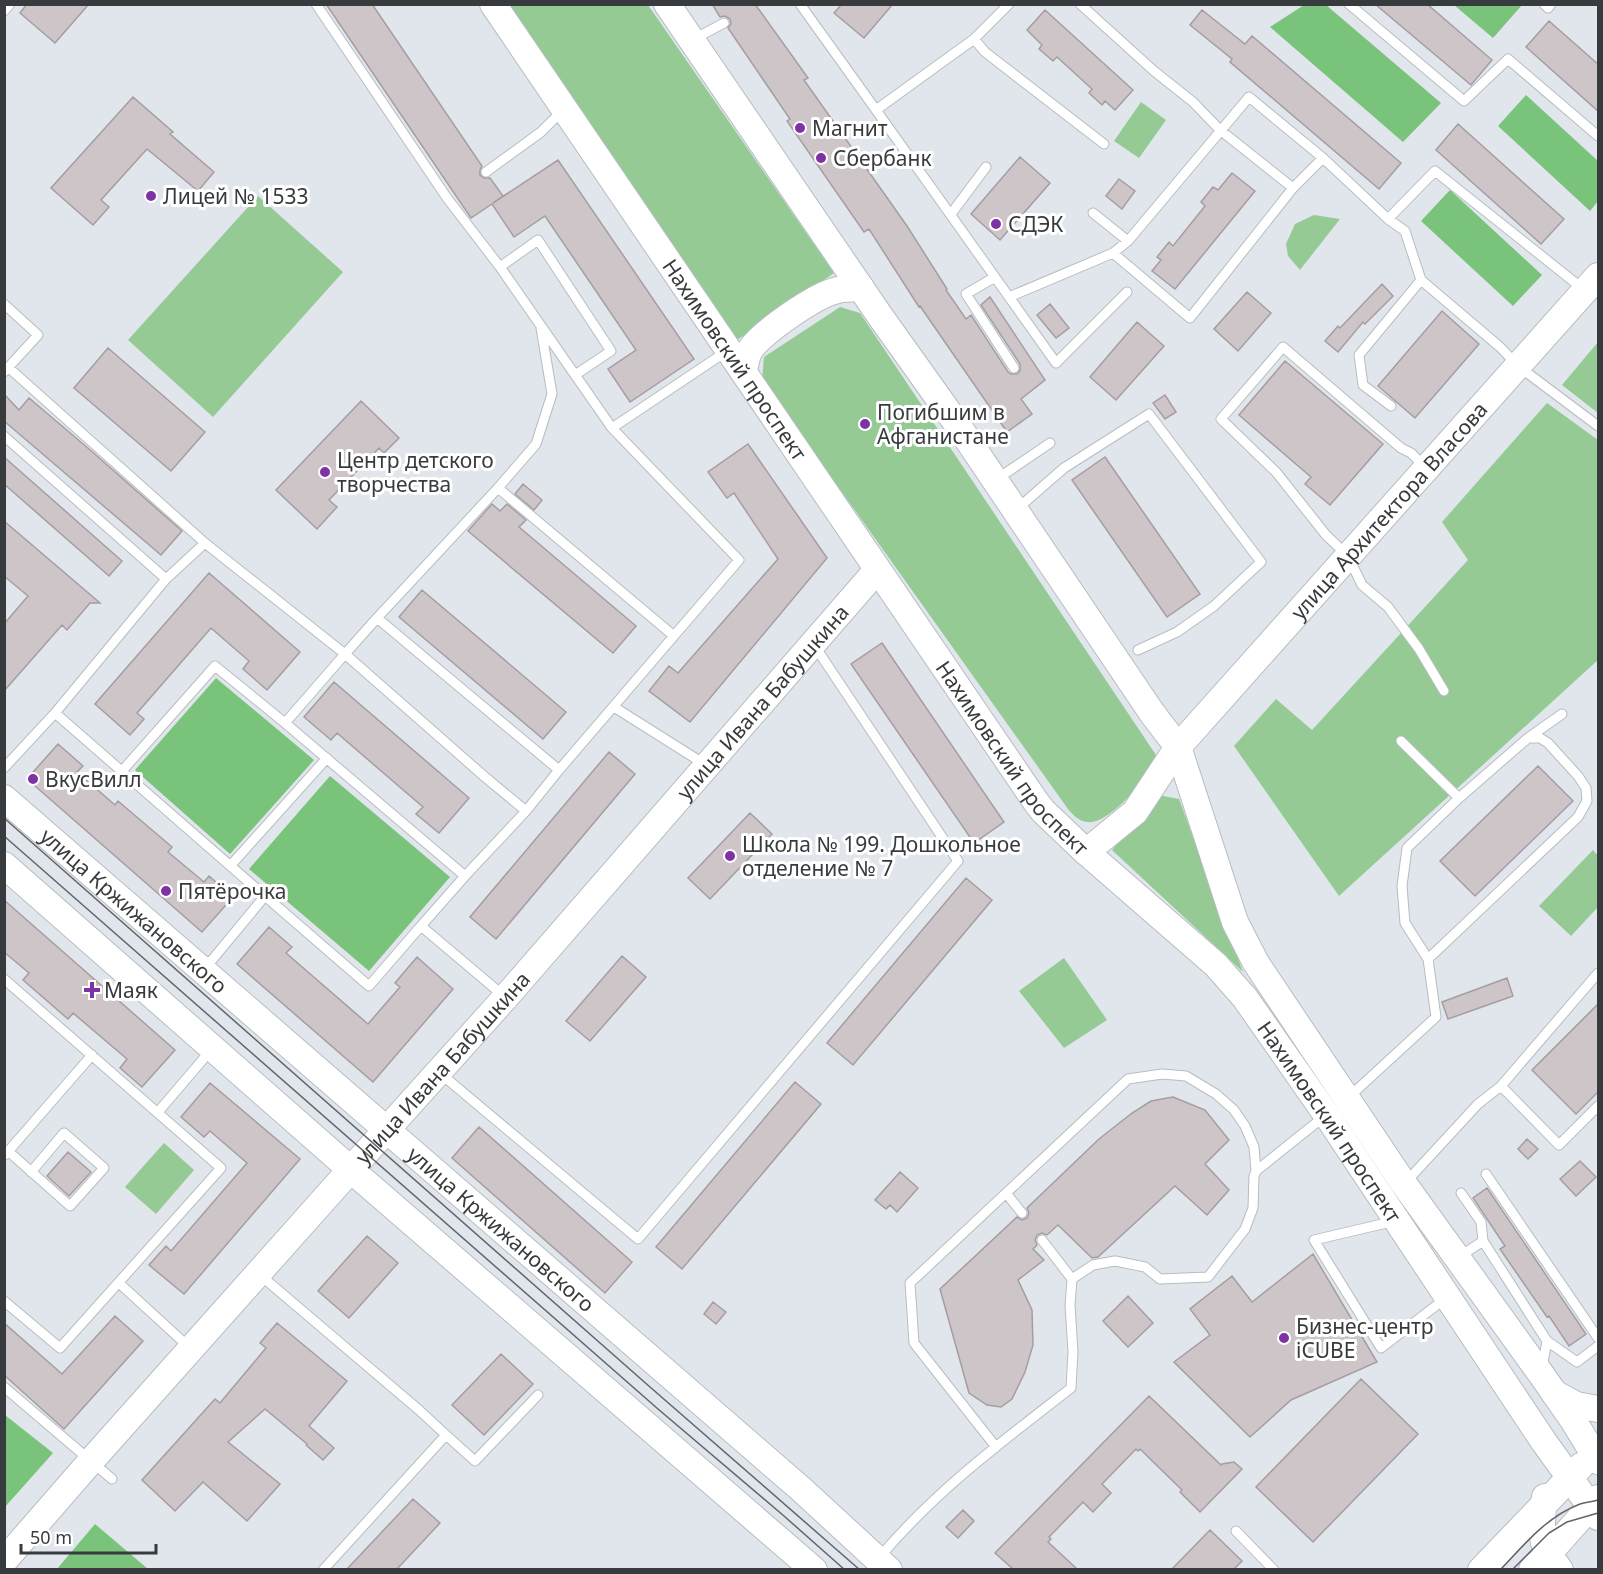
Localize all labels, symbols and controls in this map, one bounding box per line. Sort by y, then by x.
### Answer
place label: Магнит [812,114,888,142]
marker: Магнит [793,121,807,135]
place label: Сбербанк [833,144,932,172]
marker: Сбербанк [814,151,828,165]
place label: Лицей № 1533 [163,182,309,210]
marker: Лицей № 1533 [144,189,158,203]
place label: СДЭК [1008,210,1063,238]
marker: СДЭК [989,217,1003,231]
street label: Нахимовский проспект [656,253,814,466]
street label: улица Архитектора Власова [1284,396,1493,625]
place label: Погибшим в Афганистане [877,398,1009,450]
marker: Погибшим в Афганистане [858,417,872,431]
place label: Центр детского творчества [337,446,494,498]
marker: Центр детского творчества [318,465,332,479]
street label: улица Ивана Бабушкина [670,599,855,805]
street label: Нахимовский проспект [930,655,1095,862]
place label: ВкусВилл [45,765,142,793]
marker: ВкусВилл [26,772,40,786]
street label: улица Кржижановского [34,822,233,1000]
place label: Школа № 199. Дошкольное отделение № 7 [742,830,1021,882]
marker: Школа № 199. Дошкольное отделение № 7 [723,849,737,863]
place label: Пятёрочка [178,877,286,905]
marker: Пятёрочка [159,884,173,898]
street label: улица Ивана Бабушкина [349,965,536,1170]
place label: Маяк [104,976,158,1004]
marker: Маяк [85,983,99,997]
street label: Нахимовский проспект [1251,1015,1408,1228]
street label: улица Кржижановского [402,1140,601,1318]
place label: Бизнес-центр iCUBE [1296,1312,1434,1364]
marker: Бизнес-центр iCUBE [1277,1331,1291,1345]
scale bar [21,1517,156,1555]
text: 50 m [30,1525,72,1549]

